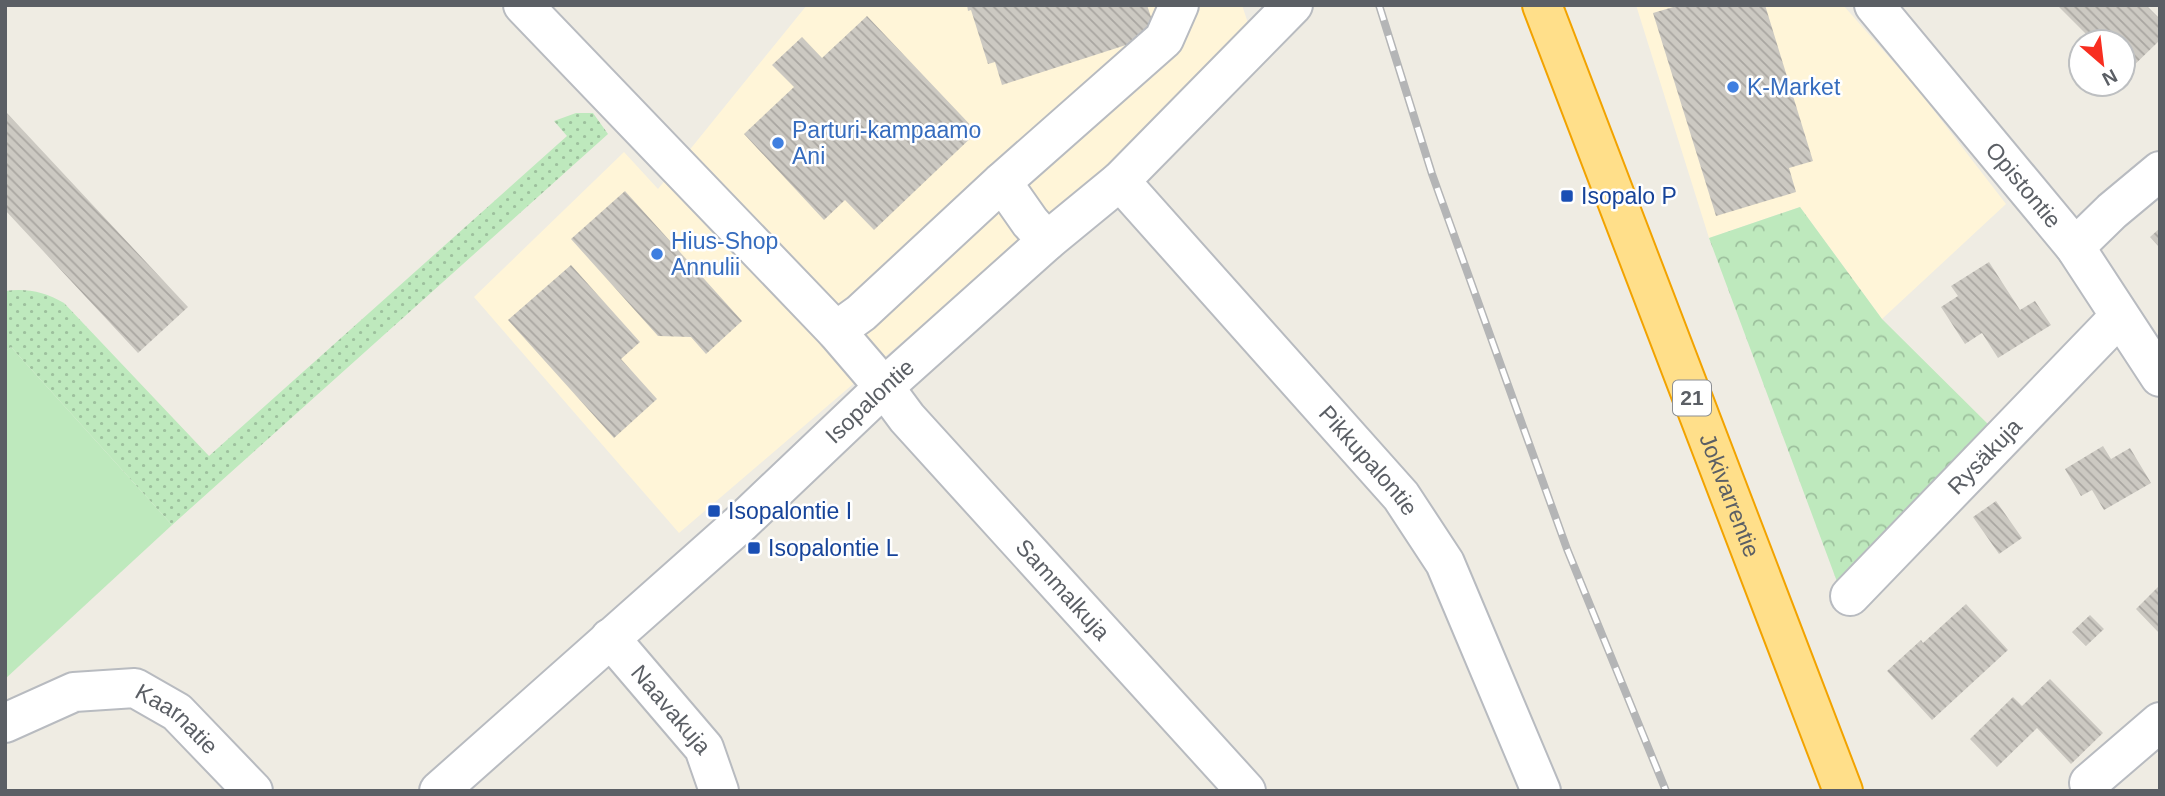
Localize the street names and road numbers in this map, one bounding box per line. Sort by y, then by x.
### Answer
street label: Opistontie [1980,137,2067,233]
street label: Isopalontie [820,354,919,449]
road number: 21 [1673,380,1711,416]
street label: Pikkupalontie [1314,400,1423,520]
street label: Rysäkuja [1942,413,2027,499]
street label: Jokivarrentie [1694,430,1765,561]
street label: Sammalkuja [1011,534,1115,645]
street label: Naavakuja [626,660,716,759]
street label: Kaarnatie [131,678,223,759]

